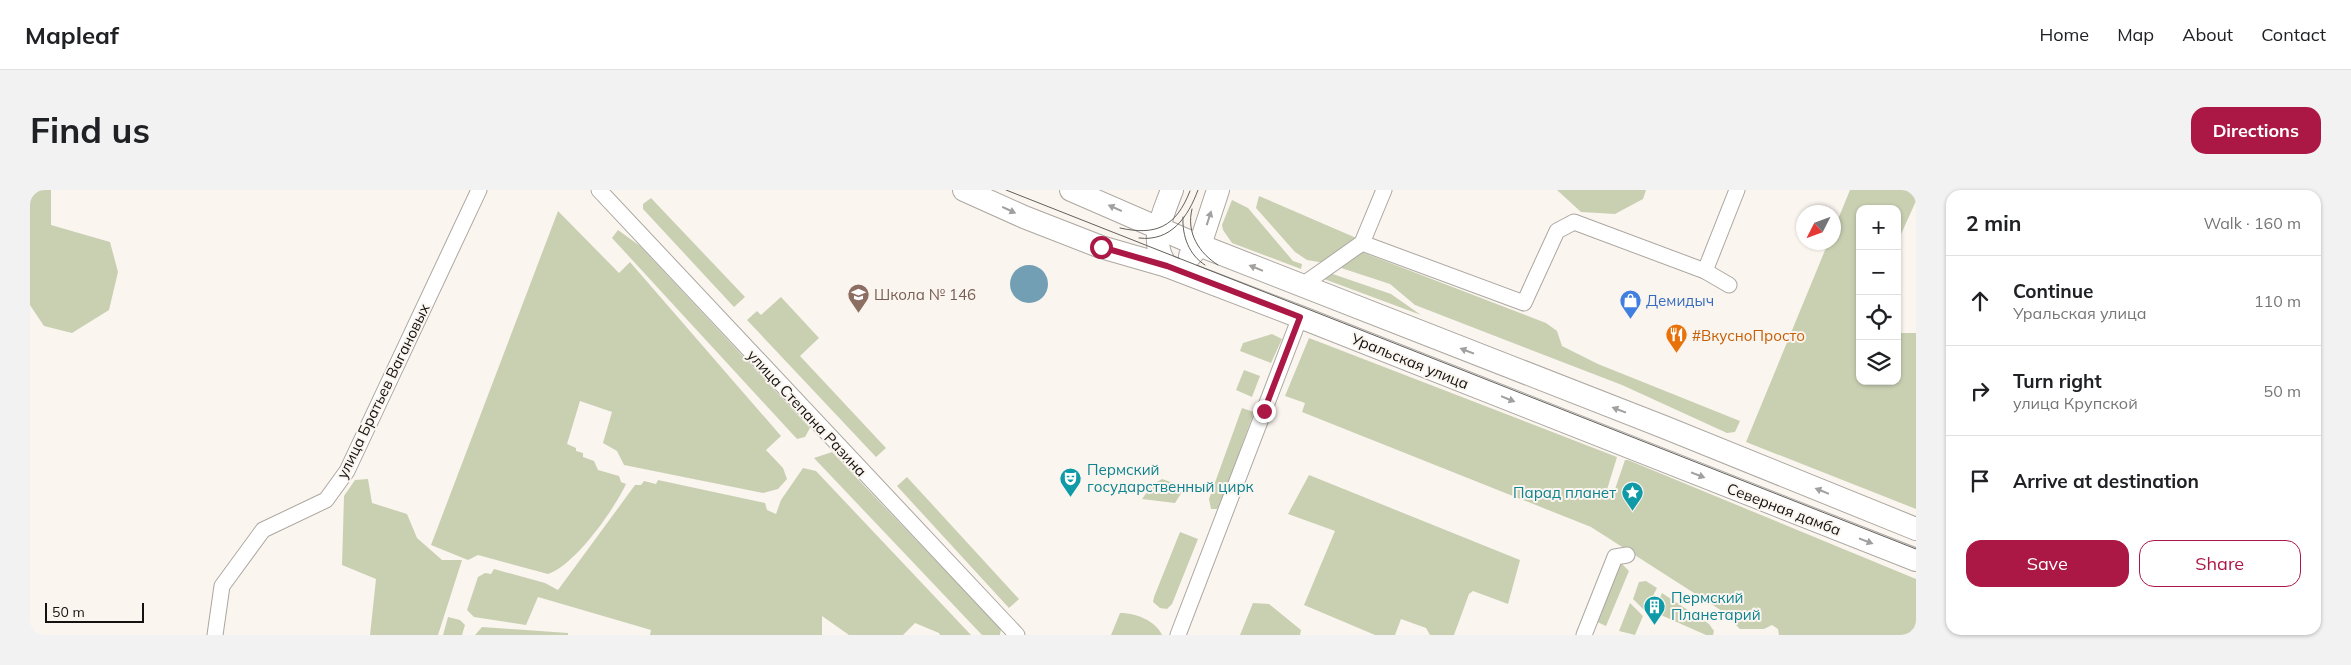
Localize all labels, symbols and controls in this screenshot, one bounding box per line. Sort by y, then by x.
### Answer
text: Mapleaf [25,20,119,50]
text: Home [2039,23,2089,46]
text: Map [2117,23,2154,46]
text: About [2182,23,2233,46]
text: Contact [2261,23,2326,46]
button: Directions [2191,107,2321,154]
text: Find us [30,108,150,152]
one-way arrow [1108,204,1122,212]
north arrow [1796,205,1841,250]
map controls [1856,205,1901,385]
button: + [1856,205,1901,250]
one-way arrow [1002,207,1016,215]
one-way arrow [1205,210,1213,225]
text: 2 min [1966,210,2021,236]
text: Walk · 160 m [2203,213,2301,233]
route start [1090,236,1113,259]
button: − [1856,250,1901,295]
one-way arrow [1248,264,1263,272]
text: Continue [2013,279,2093,303]
school or university icon: Школа № 146 [846,282,870,313]
place label: Школа № 146 [874,285,976,304]
icon: ahead [1966,287,1994,315]
shop icon: Демидыч [1618,288,1642,319]
place label: Демидыч [1646,291,1714,310]
text: 110 m [2254,291,2301,311]
button: locate [1856,295,1901,340]
street label: улица Братьев Вагановых [332,300,434,482]
text: Уральская улица [2013,303,2147,323]
restaurant icon: #ВкусноПросто [1664,323,1688,354]
place label: #ВкусноПросто [1692,326,1805,345]
street label: Уральская улица [1347,328,1472,393]
button: layers [1856,340,1901,385]
street label: улица Степана Разина [743,346,871,480]
one-way arrow [1459,347,1474,355]
text: Turn right [2013,369,2102,393]
icon: right [1966,377,1994,405]
text: 50 m [2264,381,2301,401]
text: улица Крупской [2013,393,2138,413]
one-way arrow [1501,396,1515,404]
route end [1253,400,1276,423]
one-way arrow [1612,405,1626,413]
place label: Пермский государственный цирк [1087,460,1255,496]
theatre icon: Пермский государственный цирк [1059,466,1083,497]
icon: arrive [1966,467,1994,495]
text: Arrive at destination [2013,469,2199,493]
one-way arrow [1691,471,1705,479]
street label: Северная дамба [1724,478,1844,540]
place icon: Парад планет [1620,480,1644,511]
place label: Парад планет [1513,483,1616,502]
one-way arrow [1814,487,1829,495]
one-way arrow [1858,537,1873,545]
button: Save [1966,540,2129,587]
button: Share [2139,540,2301,587]
place label: Пермский Планетарий [1671,588,1761,624]
building icon: Пермский Планетарий [1643,594,1667,625]
scale bar [45,600,144,623]
text: 50 m [52,603,85,621]

